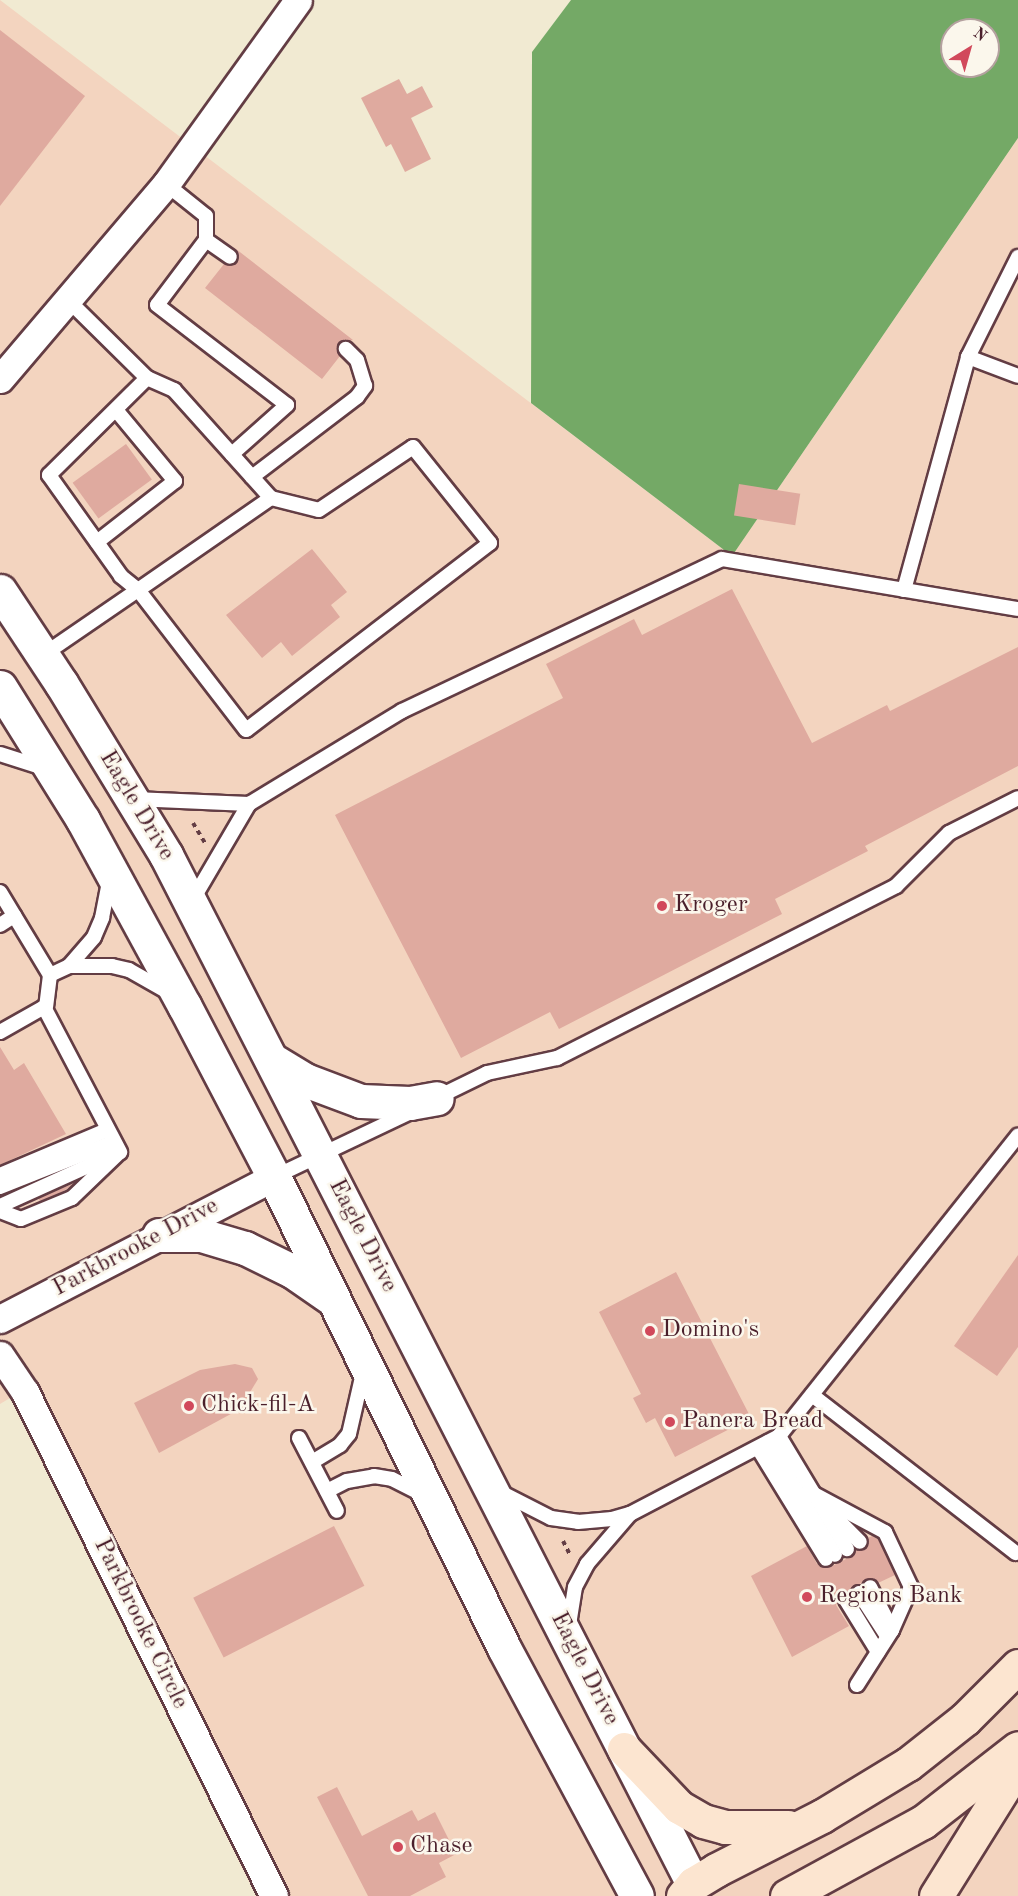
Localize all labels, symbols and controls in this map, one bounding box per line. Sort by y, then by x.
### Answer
north arrow [940,18,1000,78]
text: N [970,25,989,45]
street label: Eagle Drive [92,746,180,866]
place label: Kroger [674,892,748,920]
marker: Kroger [655,899,669,913]
street label: Eagle Drive [321,1175,403,1297]
street label: Parkbrooke Drive [48,1192,224,1304]
place label: Domino's [662,1317,759,1345]
marker: Domino's [643,1324,657,1338]
place label: Chick-fil-A [201,1392,315,1420]
marker: Chick-fil-A [182,1399,196,1413]
place label: Panera Bread [682,1408,823,1436]
marker: Panera Bread [663,1415,677,1429]
street label: Parkbrooke Circle [86,1534,194,1714]
place label: Regions Bank [819,1583,963,1611]
marker: Regions Bank [800,1590,814,1604]
street label: Eagle Drive [543,1608,625,1730]
place label: Chase [410,1833,472,1861]
marker: Chase [391,1840,405,1854]

